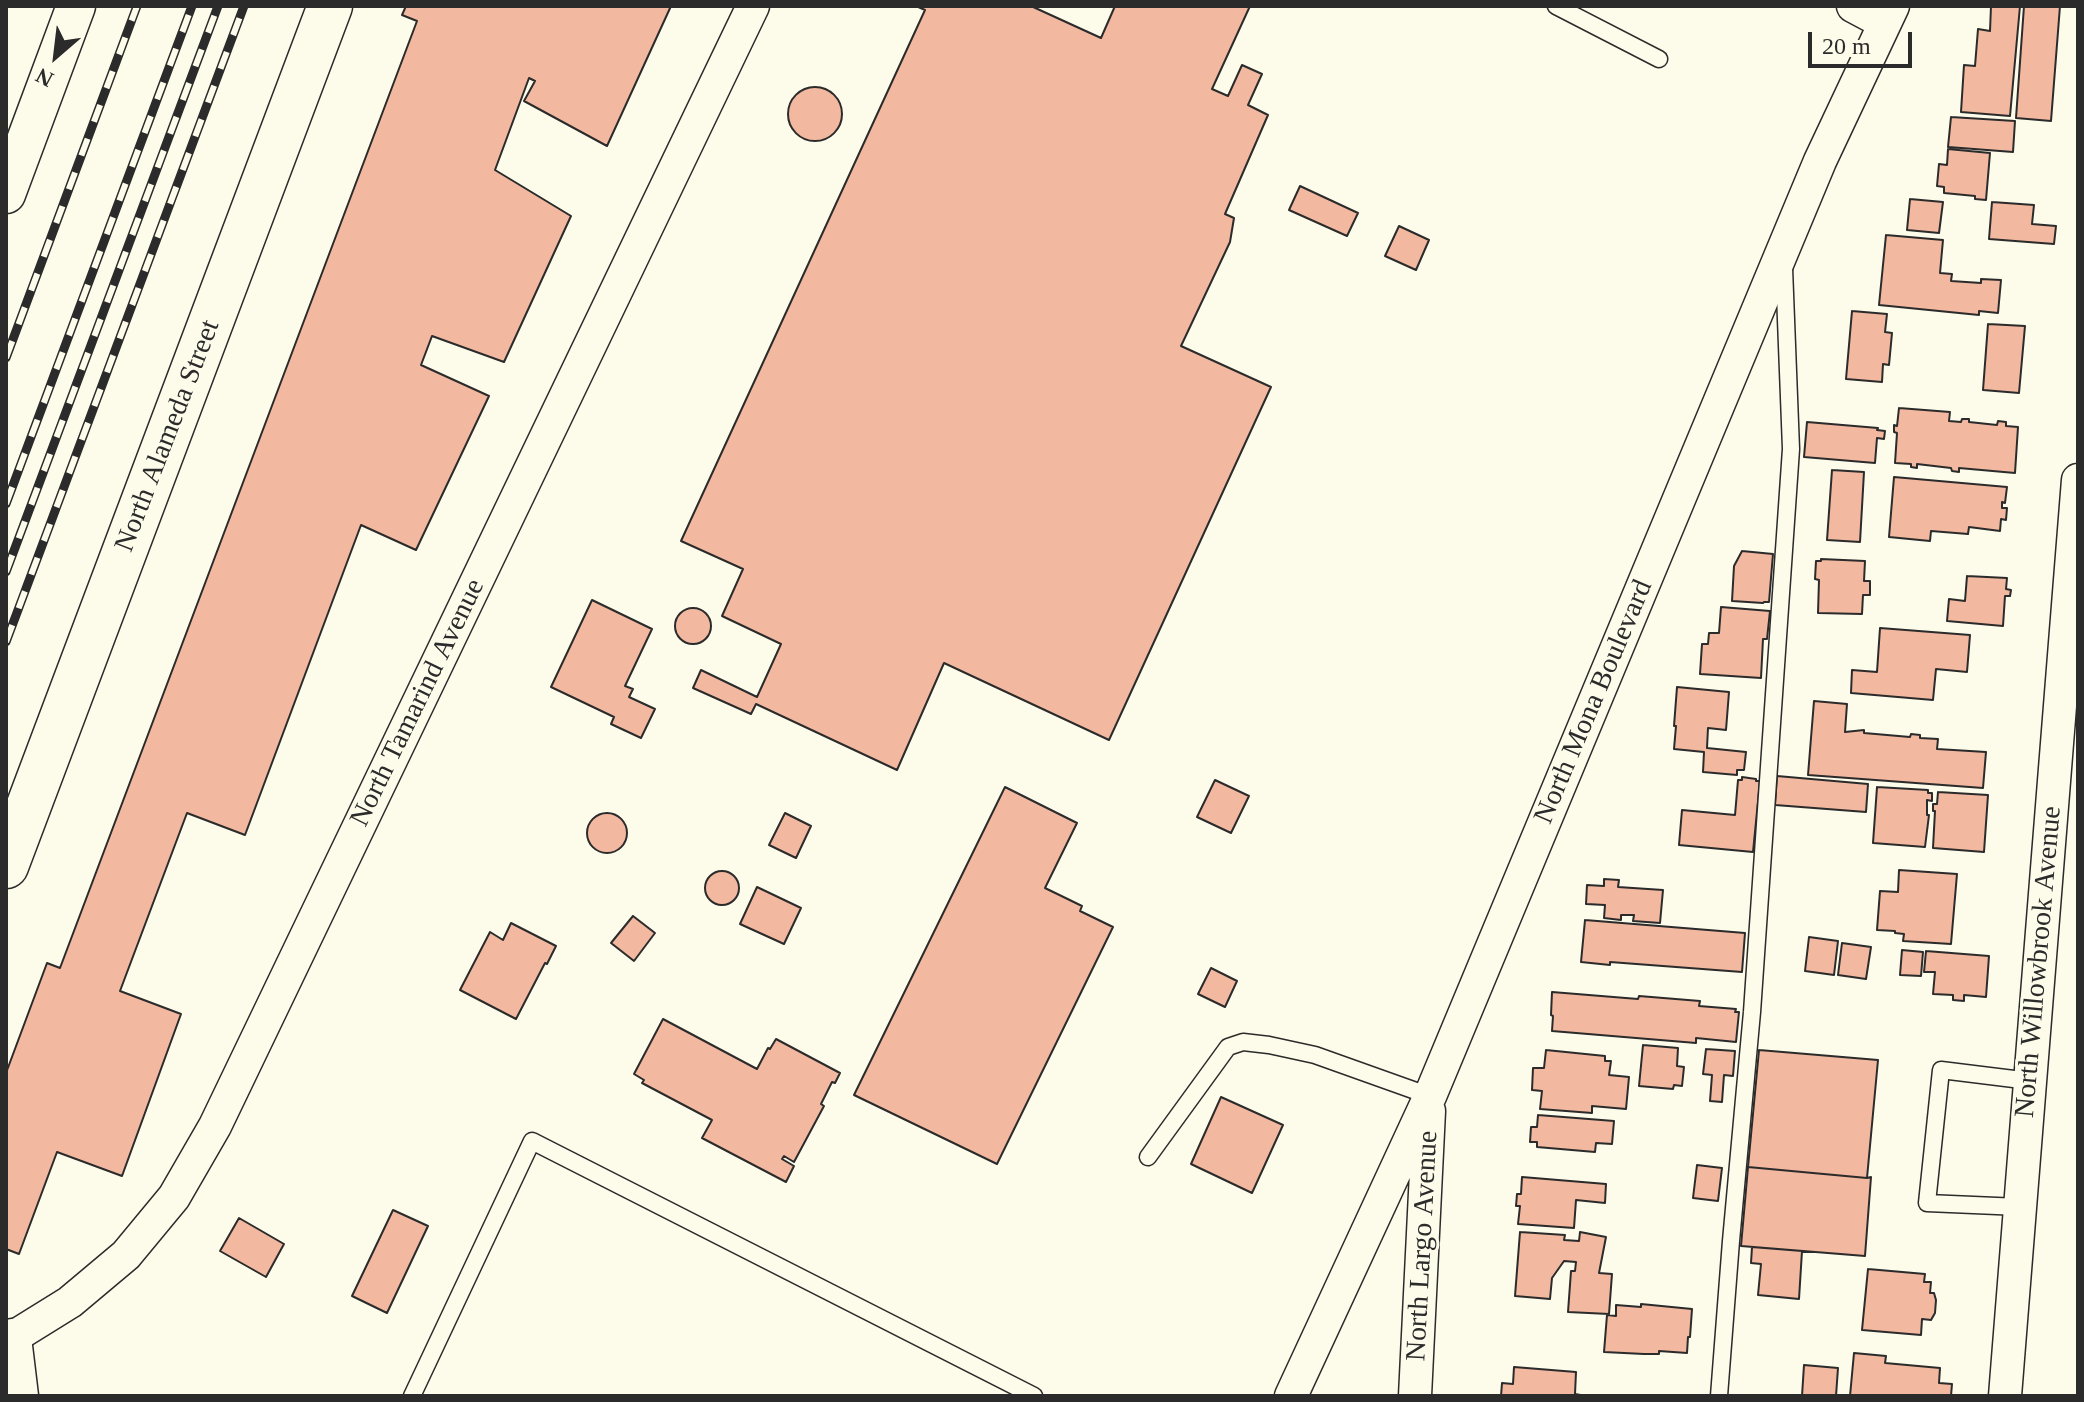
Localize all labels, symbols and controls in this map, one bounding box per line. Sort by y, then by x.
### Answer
north arrow [16,16,96,96]
scale bar [1812,16,1916,66]
text: 20 m [1822,33,1871,59]
text: N [32,63,57,92]
street label: North Alameda Street [108,315,228,557]
street label: North Tamarind Avenue [343,574,493,832]
street label: North Mona Boulevard [1527,575,1661,829]
street label: North Willowbrook Avenue [2009,805,2069,1119]
street label: North Largo Avenue [1400,1130,1446,1362]

